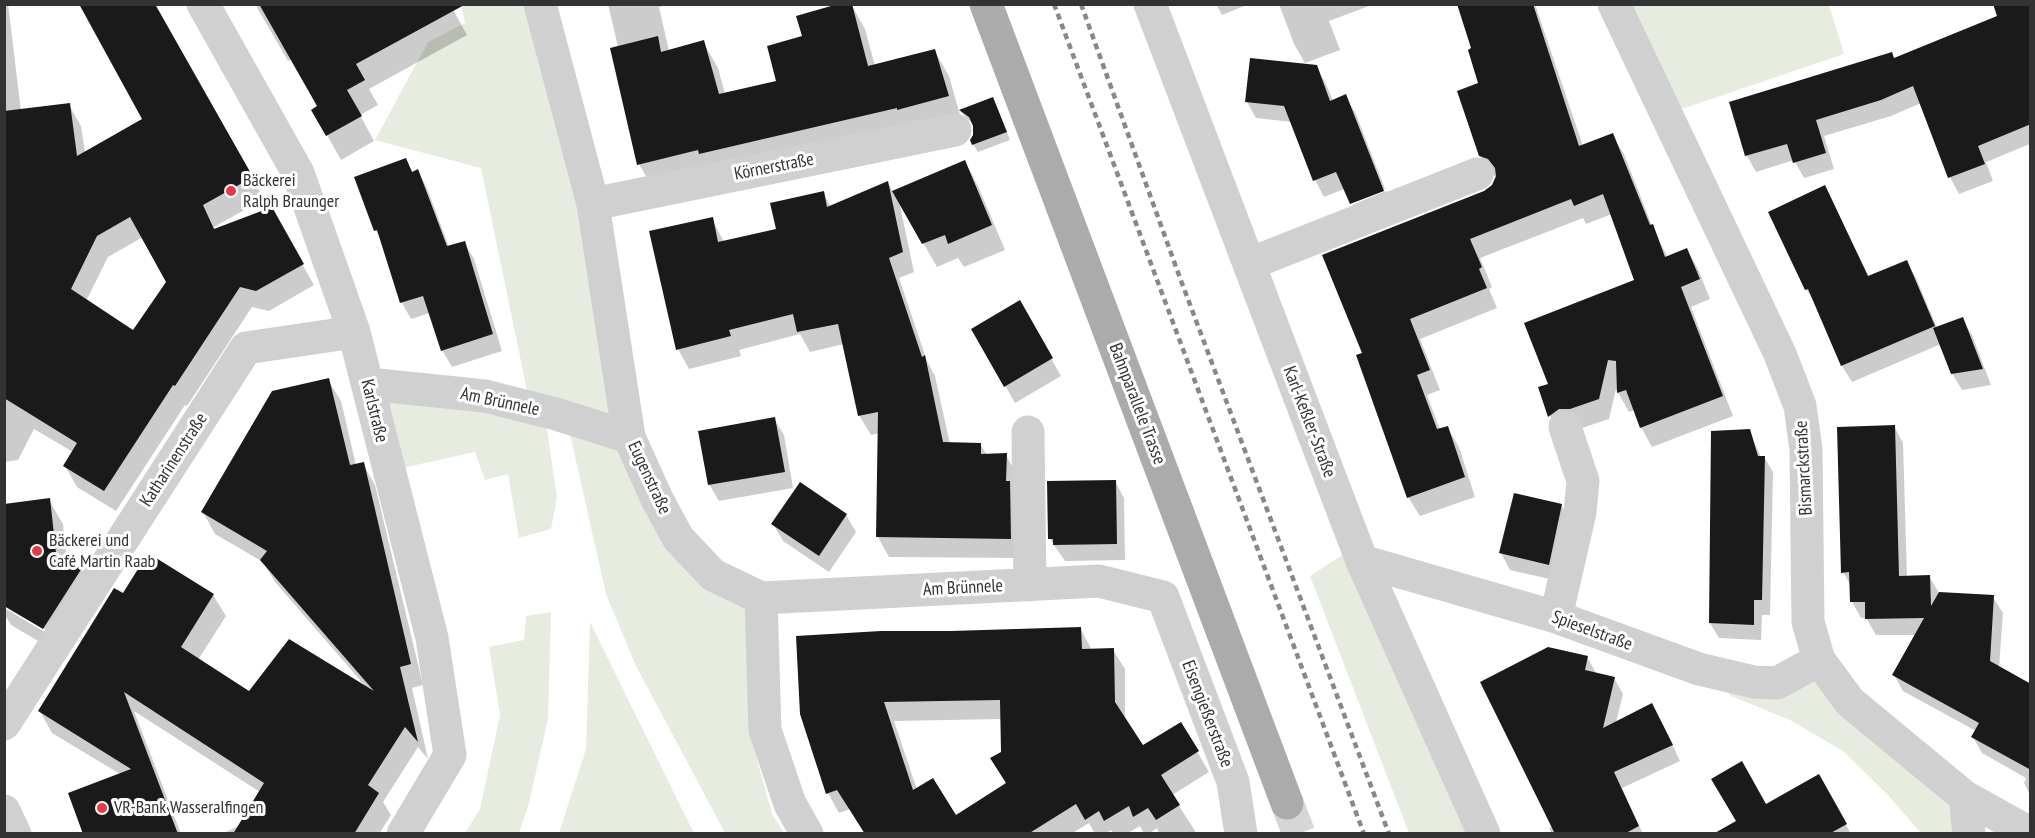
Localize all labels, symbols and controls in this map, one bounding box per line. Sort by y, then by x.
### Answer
street label: Körnerstraße [732,149,816,185]
place label: Bäckerei Ralph Braunger [243,170,339,213]
marker: Bäckerei Ralph Braunger [224,184,238,198]
street label: Bahnparallele Trasse [1104,340,1170,468]
street label: Karl-Keßler-Straße [1278,363,1340,481]
street label: Karlstraße [356,377,392,445]
street label: Am Brünnele [459,383,541,421]
street label: Katharinenstraße [136,409,212,511]
street label: Bismarckstraße [1791,420,1817,516]
street label: Eugenstraße [623,438,675,518]
place label: Bäckerei und Café Martin Raab [49,530,155,572]
marker: Bäckerei und Café Martin Raab [30,544,44,558]
street label: Am Brünnele [922,575,1004,601]
street label: Spieselstraße [1549,606,1635,656]
street label: Eisengießerstraße [1177,658,1237,770]
place label: VR-Bank Wasseralfingen [114,797,264,819]
marker: VR-Bank Wasseralfingen [95,801,109,815]

